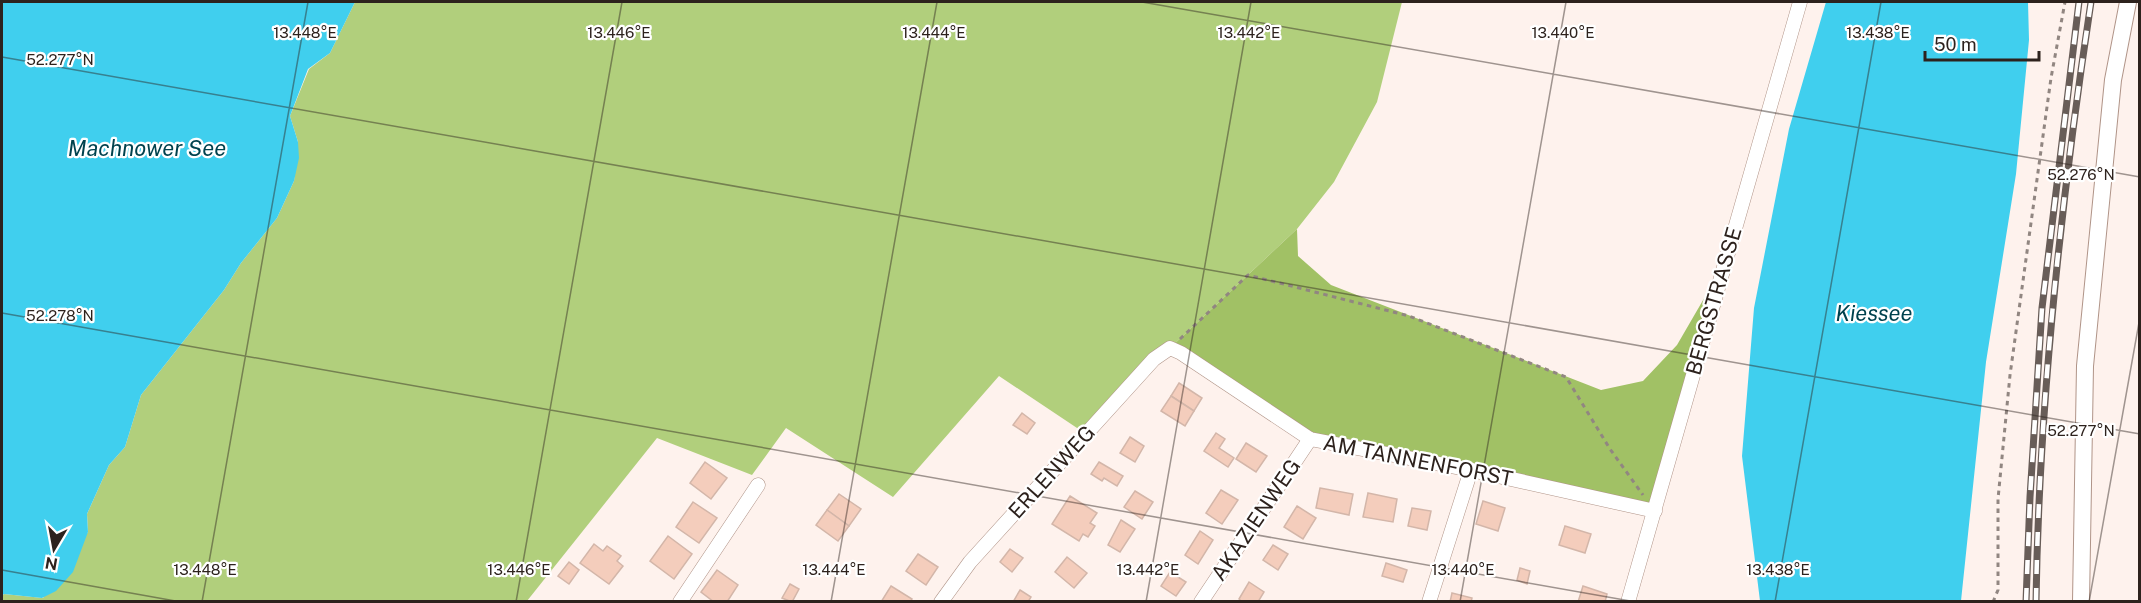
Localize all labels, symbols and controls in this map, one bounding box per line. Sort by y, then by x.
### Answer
text: 13.448°E [273,24,337,41]
text: 13.446°E [587,24,651,41]
text: 13.444°E [902,24,966,41]
text: 13.442°E [1218,24,1280,41]
text: 13.440°E [1531,24,1595,41]
text: 13.438°E [1846,24,1910,41]
scale bar [1925,24,2039,62]
text: 50 m [1934,34,1977,55]
text: 52.277°N [26,51,94,68]
water label: Machnower See [68,135,226,161]
text: 52.276°N [2047,166,2115,183]
street label: BERGSTRASSE [1680,224,1747,378]
water label: Kiessee [1835,300,1913,326]
text: 52.278°N [26,307,94,324]
street label: ERLENWEG [1003,420,1100,523]
text: 52.277°N [2047,422,2115,439]
street label: AM TANNENFORST [1321,430,1515,491]
street label: AKAZIENWEG [1206,454,1305,585]
north arrow [24,519,84,579]
text: N [44,553,59,574]
text: 13.448°E [173,561,237,578]
text: 13.446°E [487,561,551,578]
text: 13.444°E [802,561,866,578]
text: 13.442°E [1117,561,1179,578]
text: 13.440°E [1431,561,1495,578]
text: 13.438°E [1746,561,1810,578]

